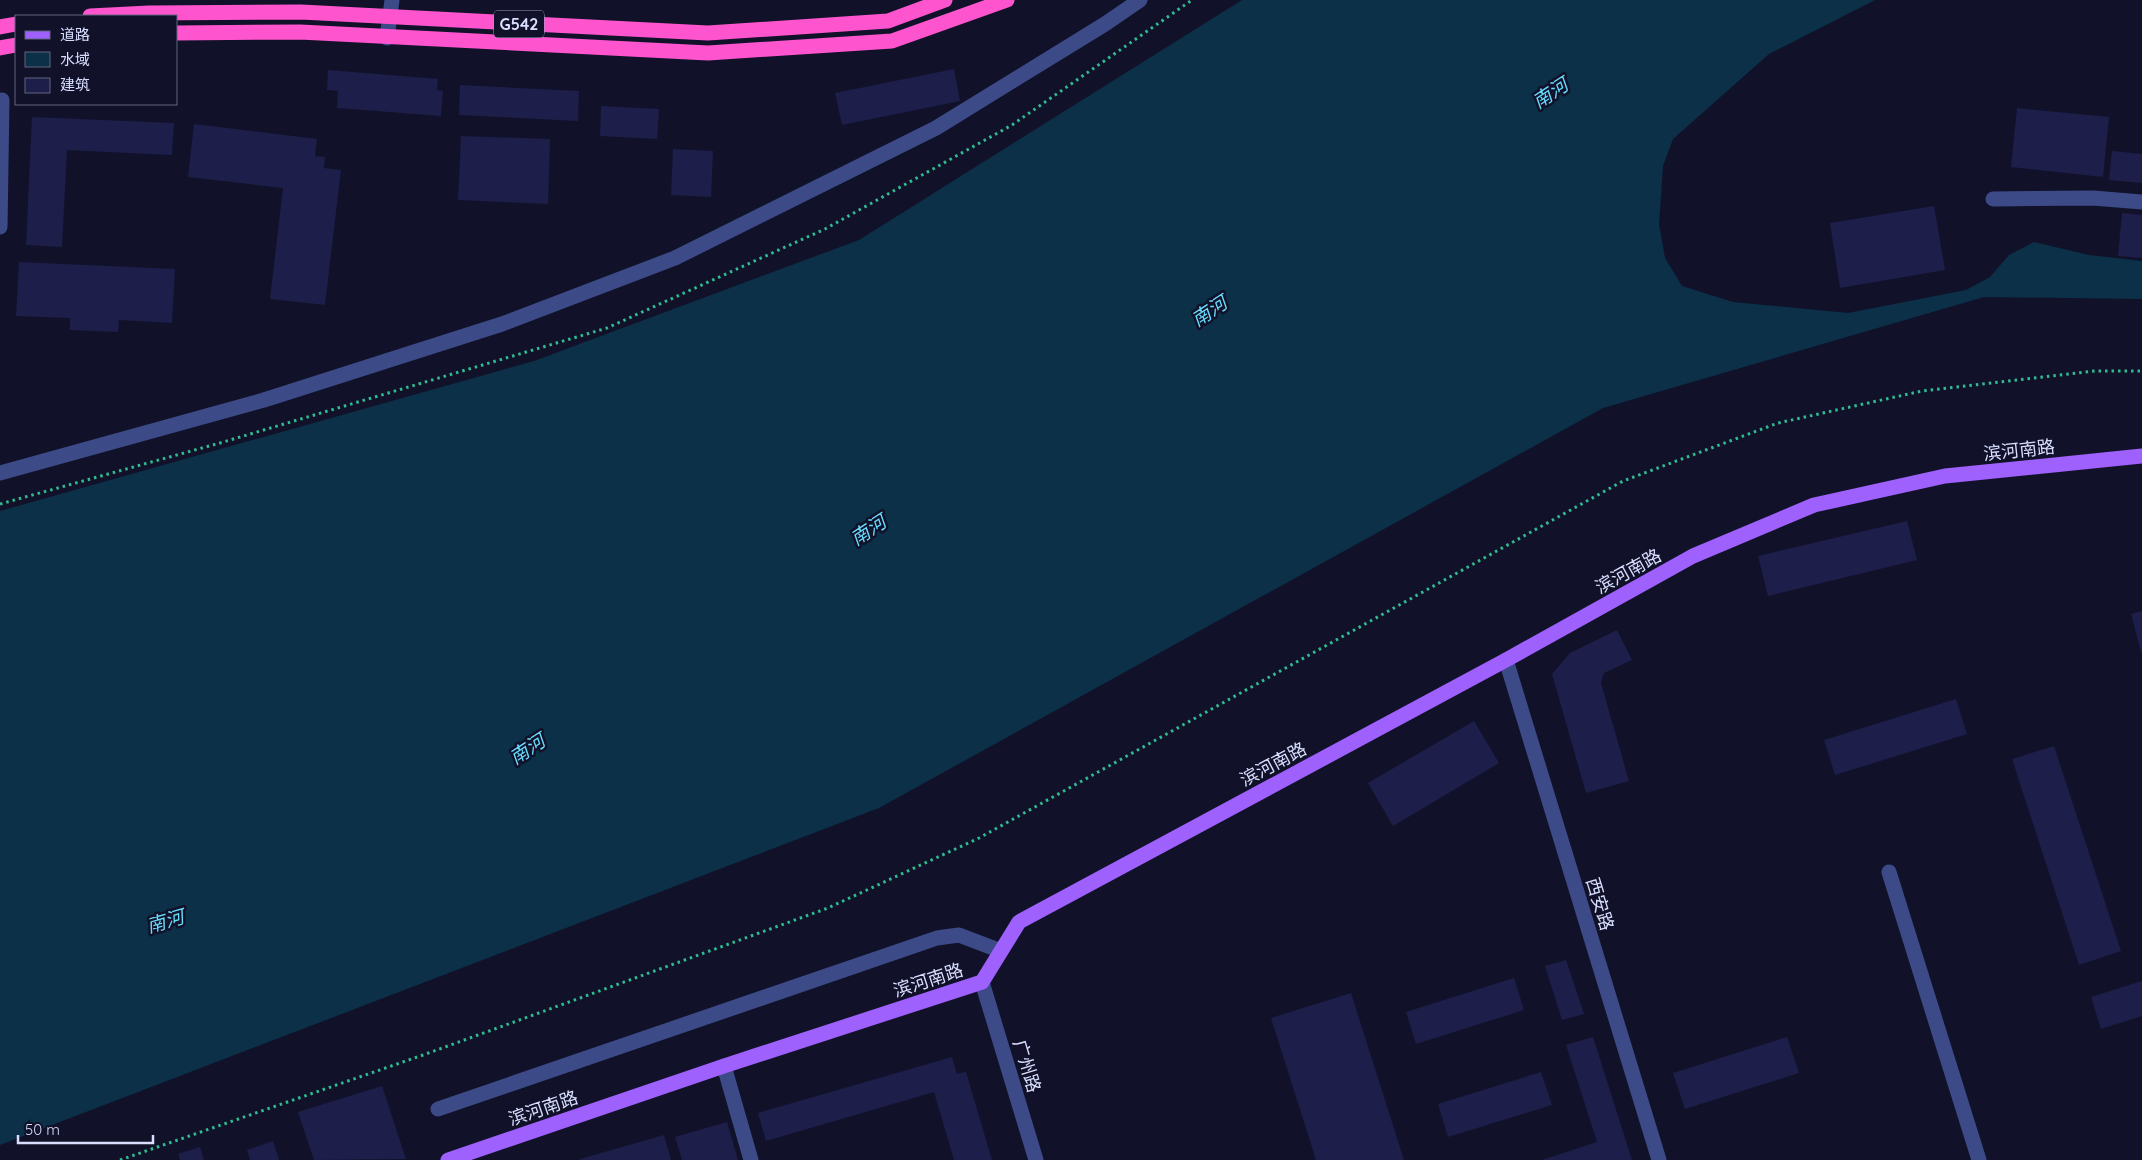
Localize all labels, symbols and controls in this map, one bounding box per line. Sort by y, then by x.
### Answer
road number: G542 [494,10,544,38]
legend [15,15,178,105]
text: 道路 [60,25,90,44]
text: 水域 [60,50,90,69]
water label: 南河 [1528,70,1576,113]
text: 建筑 [60,75,90,94]
water label: 南河 [1187,288,1235,331]
street label: 滨河南路 [1982,435,2056,465]
water label: 南河 [846,507,894,550]
street label: 滨河南路 [1591,543,1665,599]
water label: 南河 [505,726,553,769]
street label: 滨河南路 [1236,737,1310,791]
street label: 西安路 [1581,875,1619,933]
water label: 南河 [143,903,190,938]
street label: 滨河南路 [890,958,966,1002]
street label: 广州路 [1008,1037,1046,1095]
street label: 滨河南路 [505,1085,581,1131]
scale bar [18,1112,152,1144]
text: 50 m [25,1120,60,1139]

